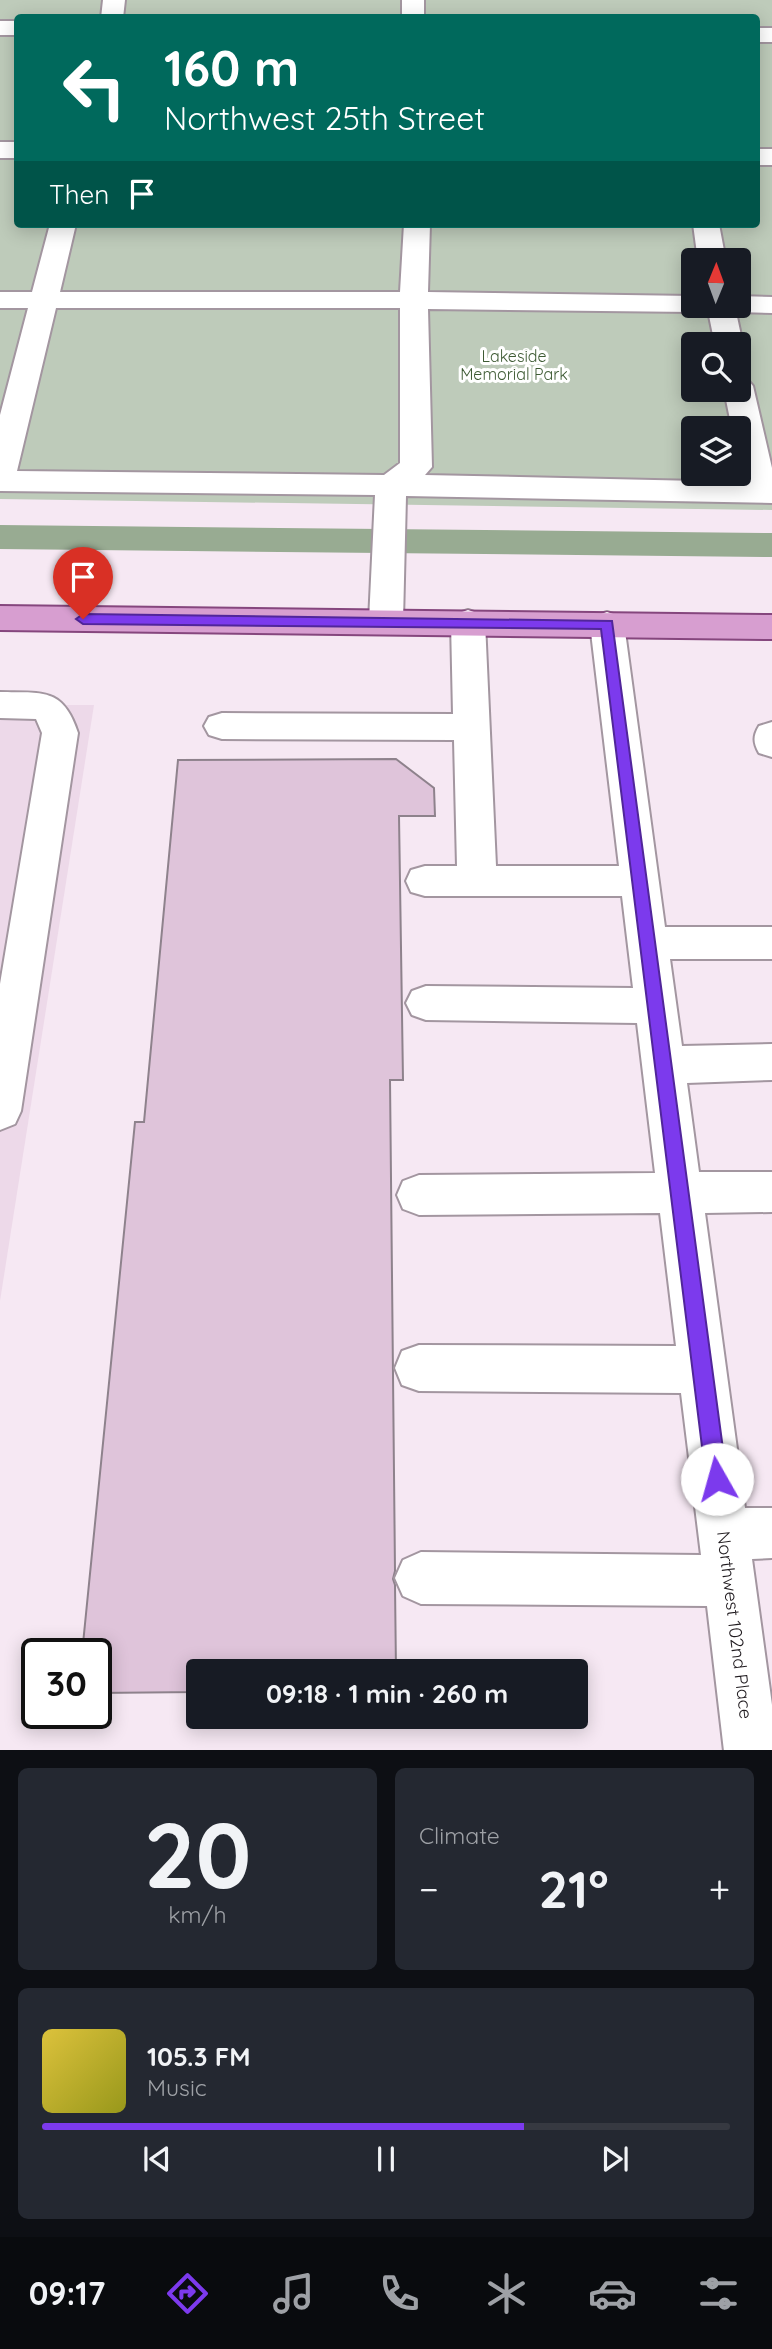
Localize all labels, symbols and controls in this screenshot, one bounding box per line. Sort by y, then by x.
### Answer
text: 160 m [164,37,299,98]
icon: left [49,42,140,133]
text: Northwest 25th Street [164,98,485,138]
icon: arrive [123,175,161,213]
text: Then [49,178,109,211]
north arrow [681,248,751,318]
map controls [681,248,751,486]
button: search [681,332,751,402]
park label: Lakeside Memorial Park [460,346,568,384]
button: layers [681,416,751,486]
pin [53,547,113,619]
icon: arrive [64,558,102,596]
position arrow [680,1442,754,1516]
street label: Northwest 102nd Place [712,1530,758,1720]
speed limit sign: 30 [21,1638,112,1729]
text: 09:18 · 1 min · 260 m [266,1677,508,1710]
text: 20 [144,1797,251,1911]
text: Climate [419,1821,500,1850]
text: 21° [539,1856,609,1921]
text: − [419,1865,439,1913]
text: + [709,1865,730,1913]
text: km/h [168,1900,227,1929]
text: 105.3 FM [147,2040,251,2073]
text: Music [147,2073,207,2102]
icon: previous [138,2140,176,2178]
icon: pause [367,2140,405,2178]
icon: next [596,2140,634,2178]
icon: directions [163,2269,212,2318]
icon: music [269,2269,318,2318]
icon: phone [375,2269,424,2318]
icon: climate [482,2269,531,2318]
icon: car [588,2269,637,2318]
icon: filters [694,2269,743,2318]
text: 09:17 [29,2273,105,2313]

